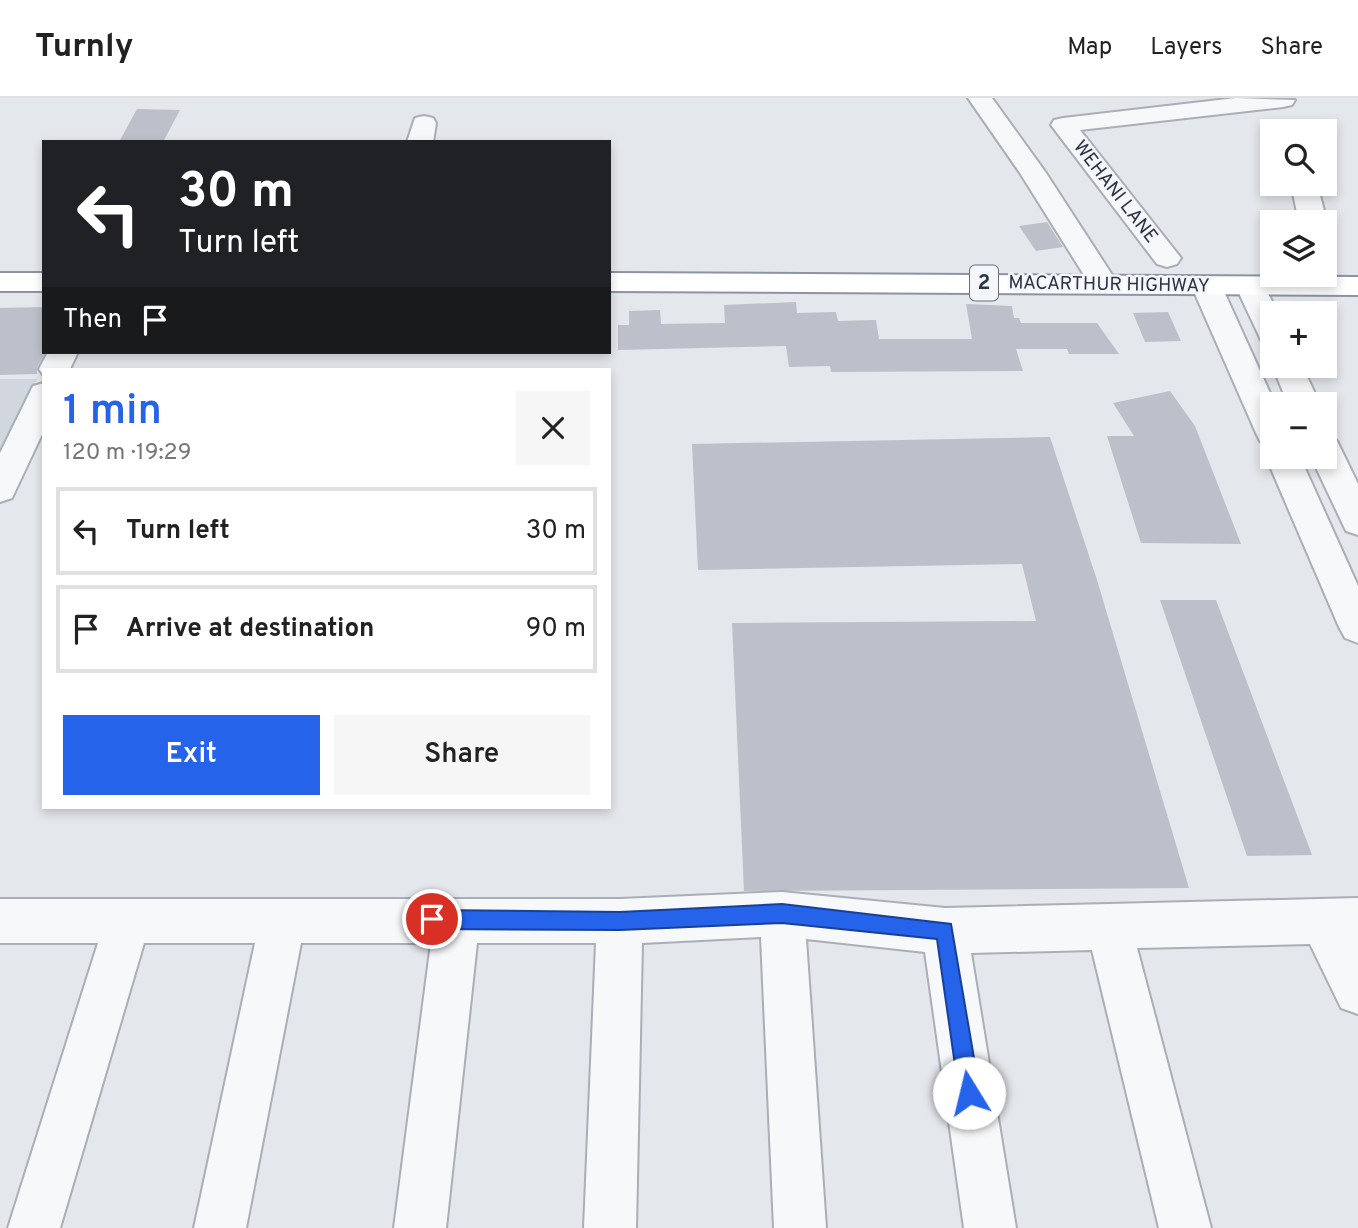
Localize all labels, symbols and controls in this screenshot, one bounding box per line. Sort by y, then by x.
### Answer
text: Turnly [35,27,133,69]
text: Map [1067,33,1112,63]
text: Layers [1150,33,1222,63]
text: Share [1260,33,1323,63]
map controls [1260,119,1337,469]
button: search [1260,119,1337,196]
street label: WEHANI LANE [1067,136,1163,248]
text: 30 m [178,163,294,225]
icon: left [63,168,154,259]
button: layers [1260,210,1337,287]
text: Turn left [178,224,299,264]
road number: 2 [970,266,998,300]
street label: MACARTHUR HIGHWAY [1008,271,1210,299]
icon: arrive [136,301,174,339]
button: + [1260,301,1337,378]
text: Then [63,304,122,337]
text: 1 min [63,386,162,439]
button: close [516,391,590,465]
button: − [1260,392,1337,469]
text: 120 m · 19:29 [63,439,191,468]
icon: left [67,512,105,550]
text: Turn left [126,515,230,548]
text: 30 m [526,515,586,548]
icon: arrive [67,610,105,648]
text: Arrive at destination [126,613,374,646]
text: 90 m [526,613,586,646]
button: Exit [63,715,320,795]
button: Share [334,715,590,795]
pin [402,889,462,949]
icon: arrive [413,900,451,938]
position arrow [932,1056,1006,1130]

